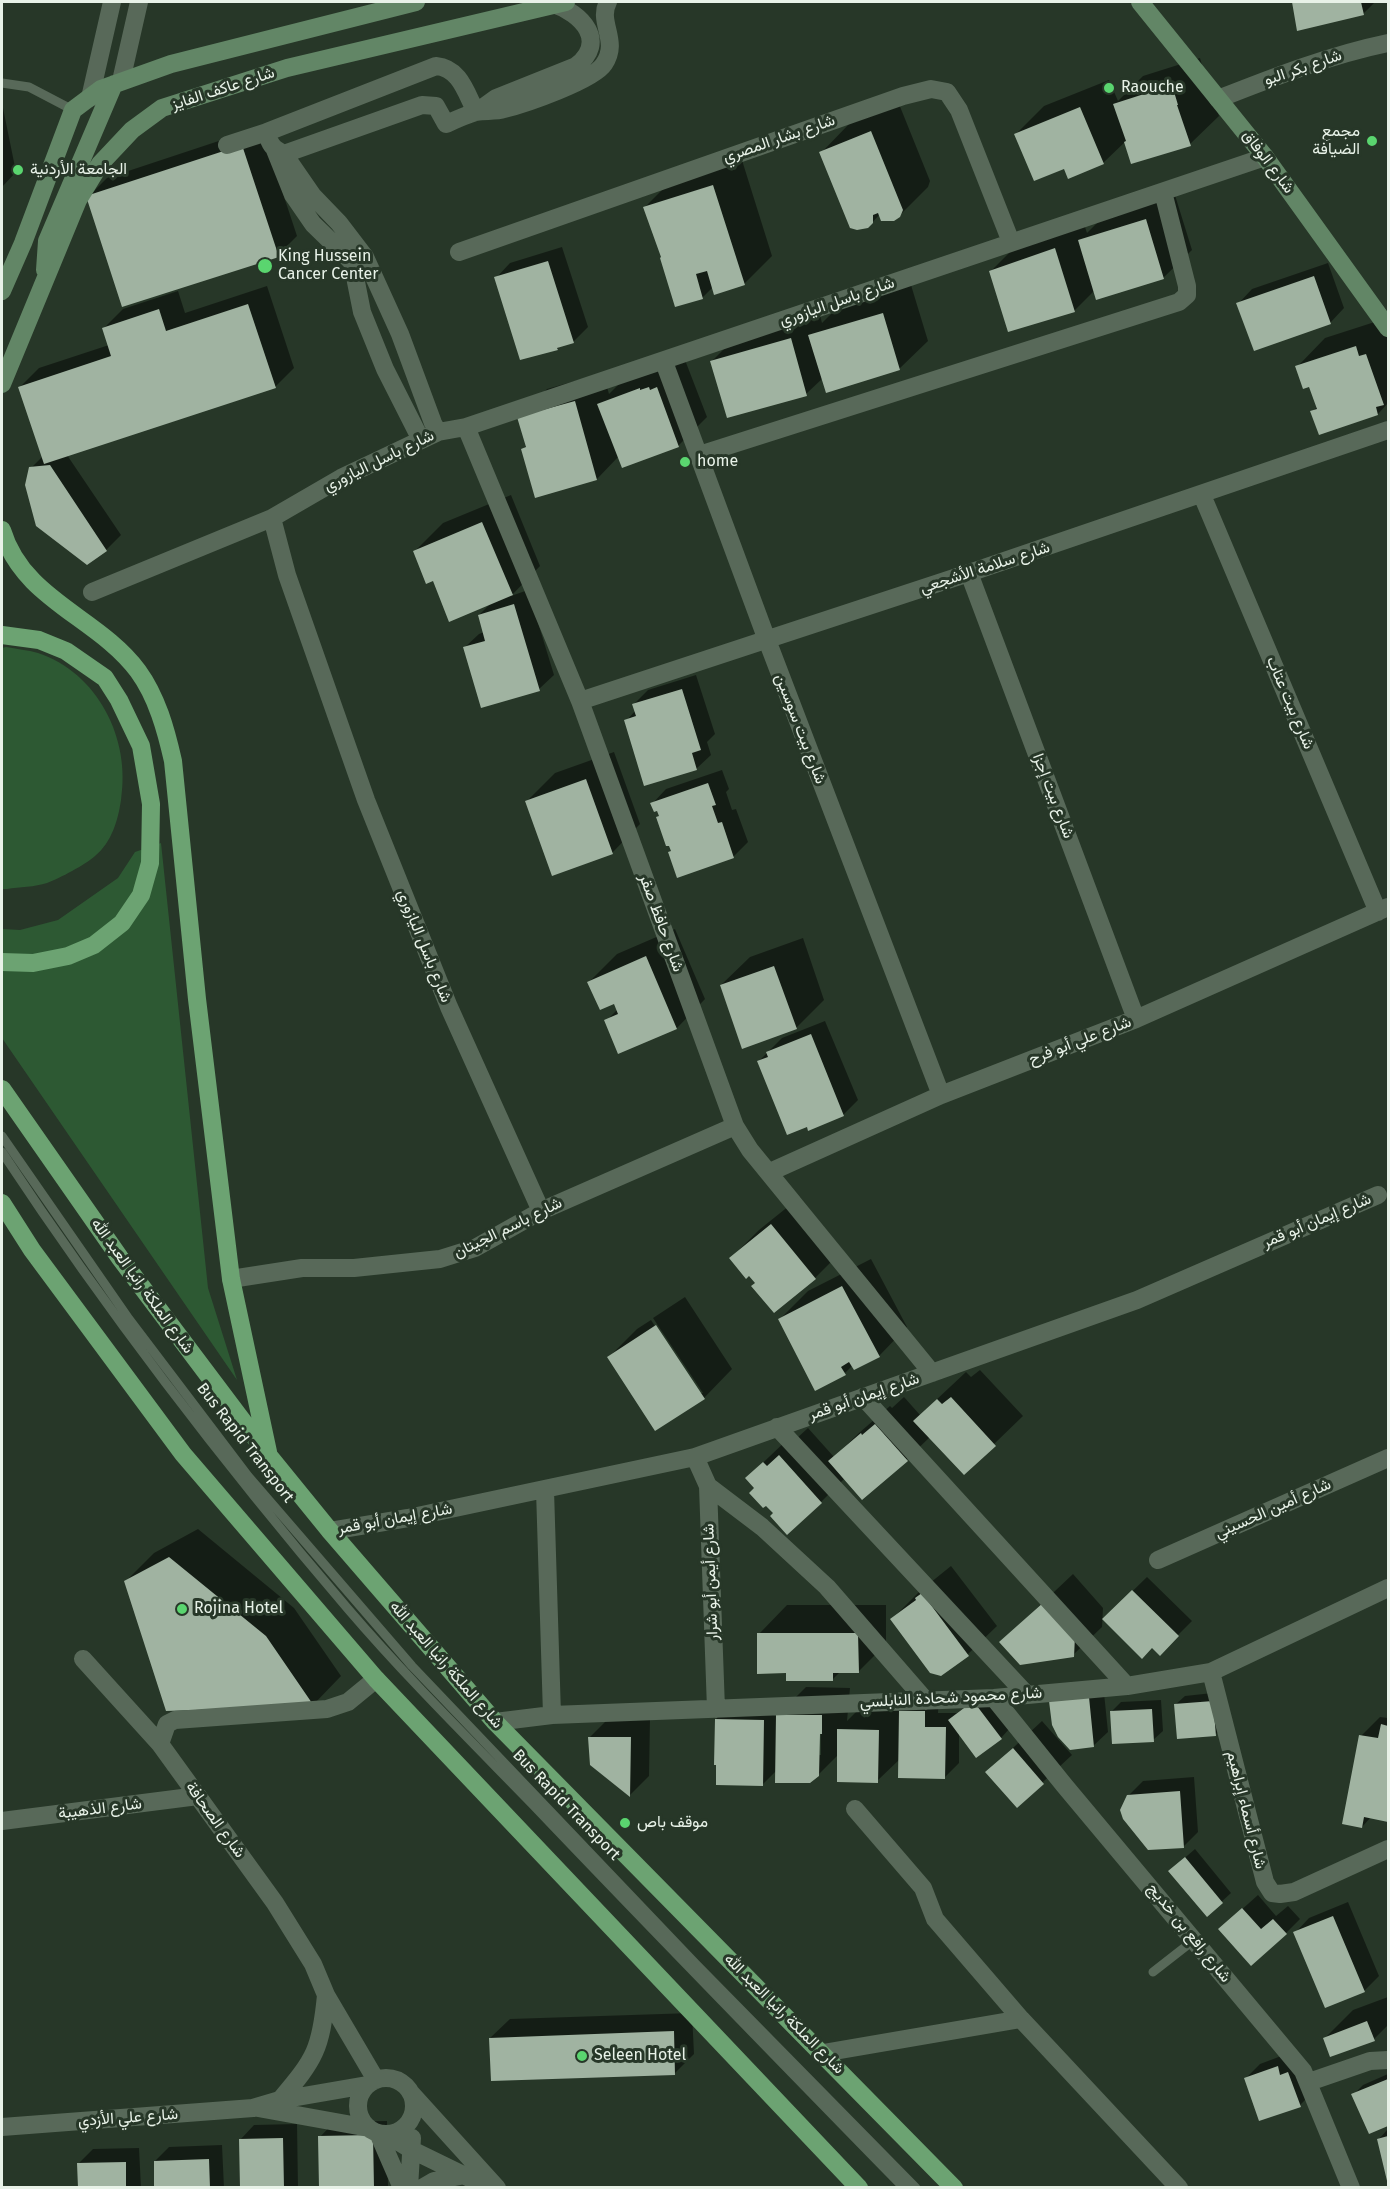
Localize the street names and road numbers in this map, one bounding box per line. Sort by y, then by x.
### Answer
street label: شارع بكر البو [1262,46,1344,90]
street label: شارع عاكف الفايز [169,63,277,115]
street label: شارع بشار المصري [720,111,838,167]
street label: شارع الوفاق [1238,126,1298,198]
street label: شارع باسل اليازوري [777,273,897,331]
street label: شارع باسل اليازوري [321,426,437,496]
street label: شارع سلامة الأشجعي [918,538,1052,598]
street label: شارع بيت عتاب [1262,654,1318,752]
street label: شارع بيت سوسين [770,671,830,787]
street label: شارع بيت إجزا [1028,751,1078,841]
street label: شارع حافظ صقر [634,872,688,974]
street label: شارع باسل اليازوري [393,887,455,1005]
street label: شارع علي أبو فرح [1026,1013,1134,1069]
street label: شارع إيمان أبو قمر [1260,1190,1374,1252]
street label: شارع باسم الجيتان [451,1193,565,1263]
street label: شارع الملكة رانيا العبد الله [86,1215,198,1357]
street label: شارع إيمان أبو قمر [806,1369,922,1425]
street label: Bus Rapid Transport [192,1379,298,1507]
street label: شارع أمين الحسيني [1212,1475,1334,1543]
street label: شارع إيمان أبو قمر [336,1499,454,1539]
street label: شارع أيمن أبو شرار [699,1523,723,1641]
street label: شارع الملكة رانيا العبد الله [385,1597,507,1733]
street label: شارع محمود شحادة النابلسي [859,1684,1043,1712]
street label: Bus Rapid Transport [508,1746,624,1864]
street label: شارع أسماء إبراهيم [1222,1749,1270,1871]
street label: شارع الصحافة [181,1778,249,1862]
street label: شارع الذهيبة [57,1794,143,1824]
street label: شارع رافع بن خديج [1143,1879,1235,1987]
street label: شارع الملكة رانيا العبد الله [720,1950,848,2078]
street label: شارع علي الأزدي [77,2105,179,2131]

